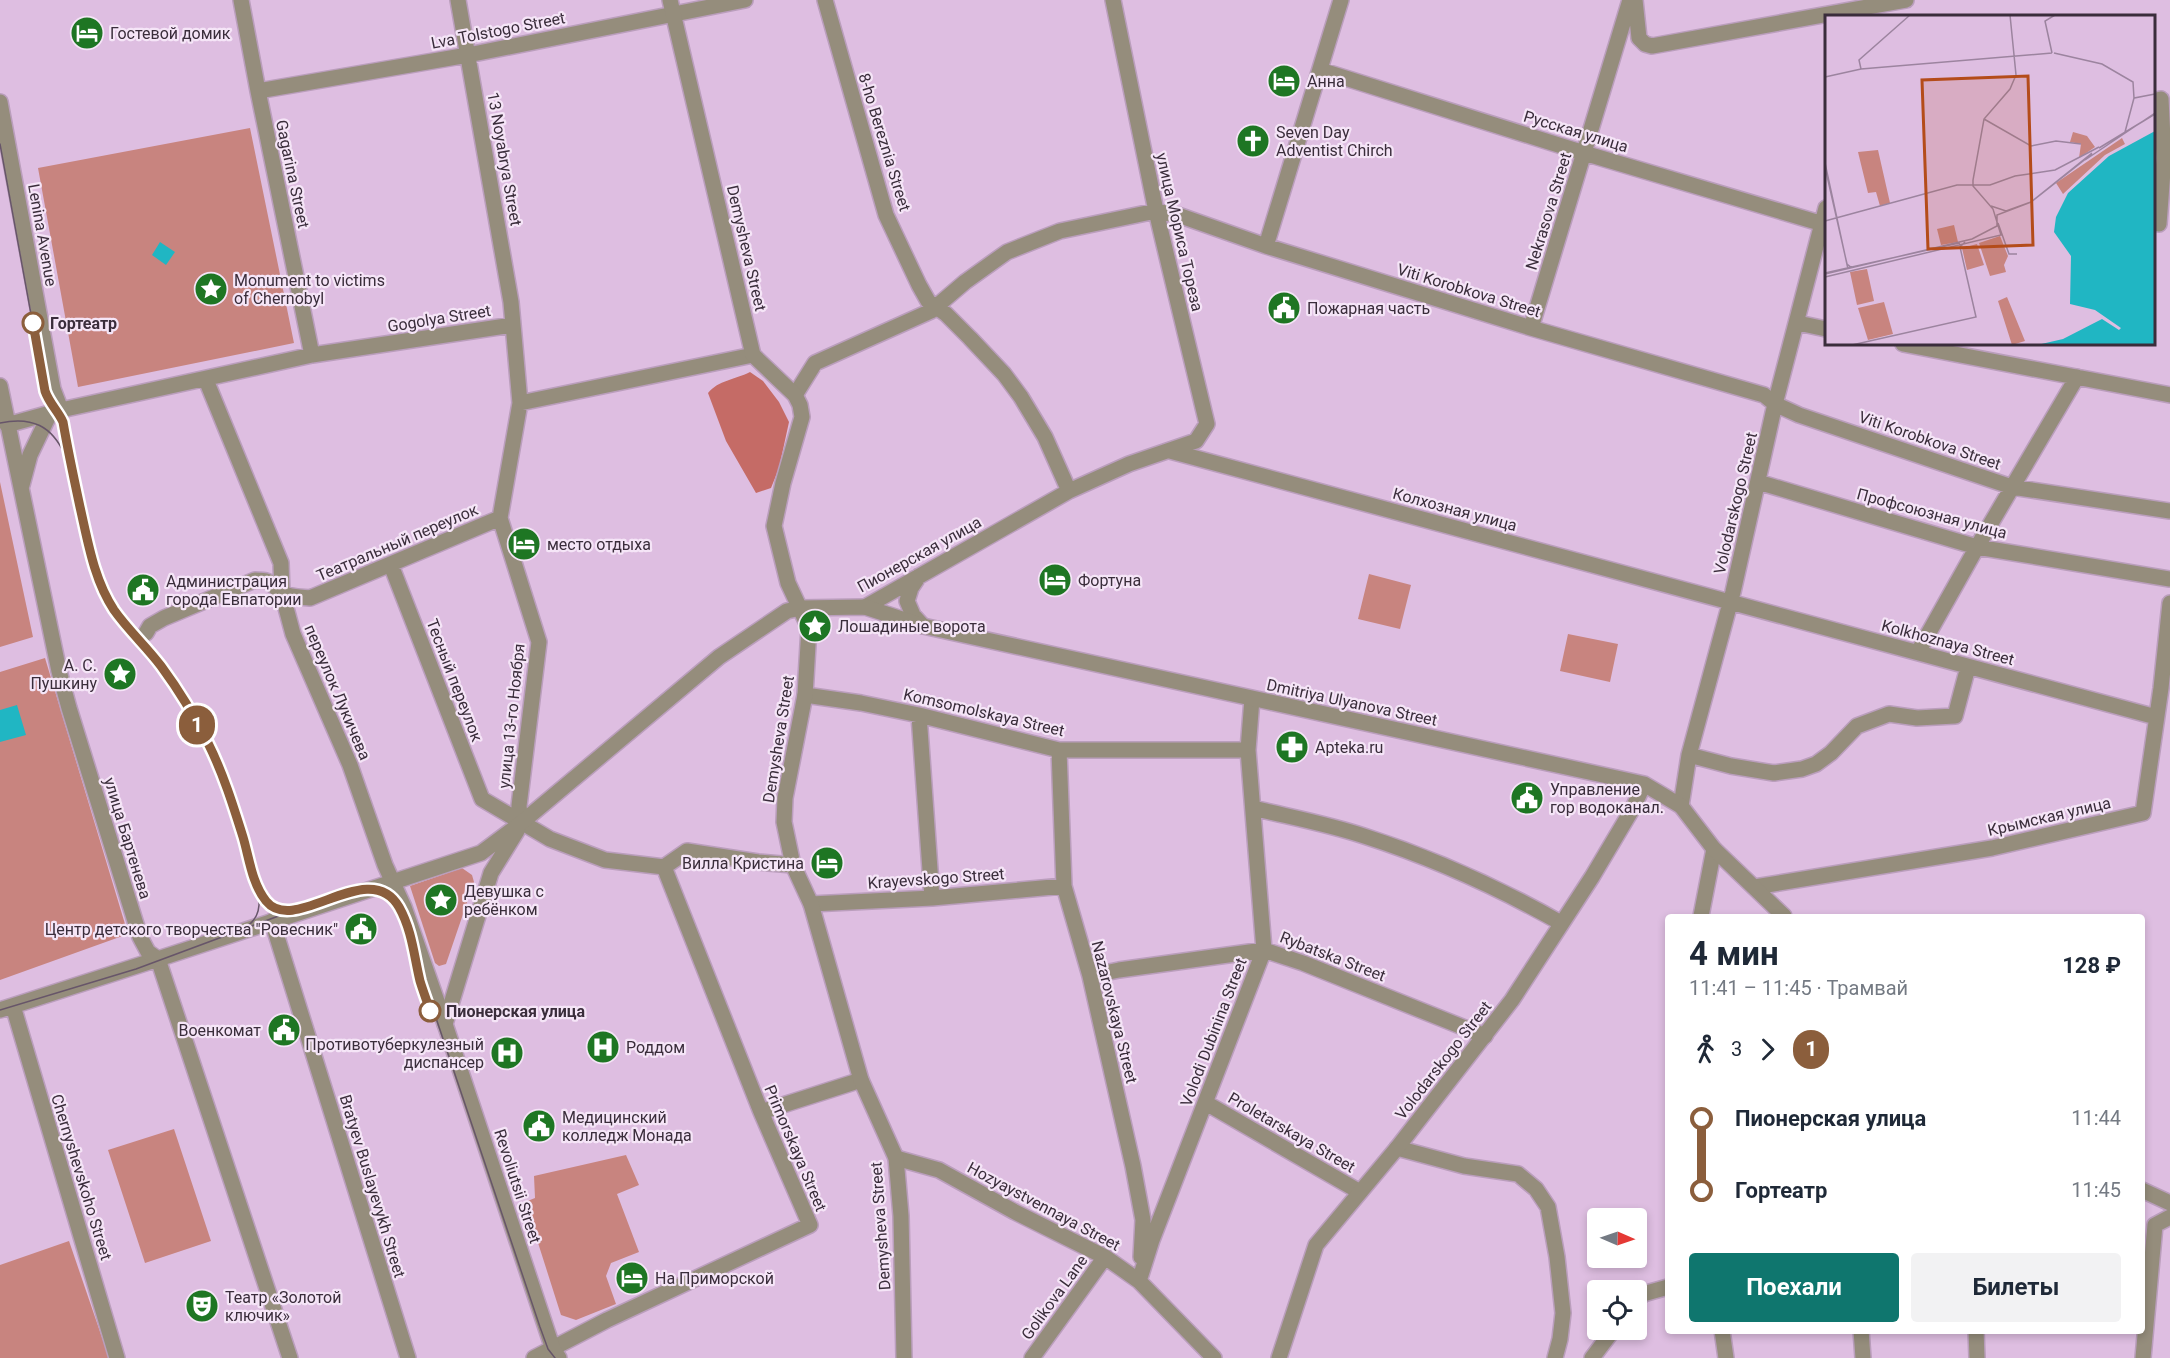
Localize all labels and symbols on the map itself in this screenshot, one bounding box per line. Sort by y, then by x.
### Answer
street label: Lva Tolstogo Street [429,8,567,53]
hotel icon: Гостевой домик [69,15,105,51]
inset map [1825,15,2155,345]
place label: Гостевой домик [110,24,231,43]
hotel icon: Анна [1266,63,1302,99]
street label: 8-ho Bereznia Street [855,71,915,213]
place label: Анна [1307,72,1345,91]
street label: 13 Noyabrya Street [483,91,526,227]
street label: Русская улица [1521,107,1630,156]
street label: Gagarina Street [272,118,313,230]
church icon: Seven Day Adventist Chirch [1235,123,1271,159]
place label: Seven Day Adventist Chirch [1276,123,1393,160]
street label: Nekrasova Street [1522,150,1575,272]
street label: улица Мориса Тореза [1152,151,1207,313]
street label: Lenina Avenue [24,182,61,288]
street label: Demysheva Street [723,183,770,313]
street label: Viti Korobkova Street [1395,260,1543,321]
place icon: Monument to victims of Chernobyl [193,271,229,307]
place label: Monument to victims of Chernobyl [234,271,385,308]
public building icon: Пожарная часть [1266,290,1302,326]
place label: Пожарная часть [1307,299,1430,318]
street label: Gogolya Street [386,301,492,336]
marker: Гортеатр [22,312,44,334]
place label: Гортеатр [50,314,117,333]
street label: Viti Korobkova Street [1856,407,2003,474]
street label: Volodarskogo Street [1710,430,1761,576]
street label: Колхозная улица [1391,484,1519,535]
street label: Профсоюзная улица [1855,484,2009,543]
street label: Театральный переулок [314,500,481,585]
street label: Пионерская улица [854,512,985,596]
hotel icon: место отдыха [506,526,542,562]
place label: место отдыха [547,535,651,554]
hotel icon: Фортуна [1037,562,1073,598]
place label: Фортуна [1078,571,1141,590]
public building icon: Администрация города Евпатории [125,572,161,608]
place label: Администрация города Евпатории [166,572,302,609]
place icon: Лошадиные ворота [797,608,833,644]
street label: Тесный переулок [422,616,487,745]
street label: Kolkhoznaya Street [1880,616,2016,669]
place label: Лошадиные ворота [838,617,986,636]
street label: переулок Лукичева [300,622,375,763]
street label: улица 13-го Ноября [494,643,529,790]
place label: А. С. Пушкину [30,656,97,693]
place icon: А. С. Пушкину [102,656,138,692]
street label: Demysheva Street [759,674,798,804]
street label: Dmitriya Ulyanova Street [1265,675,1439,730]
street label: Komsomolskaya Street [902,685,1066,740]
line badge: 1 [178,706,216,744]
pharmacy icon: Apteka.ru [1274,729,1310,765]
place label: Apteka.ru [1315,738,1383,757]
street label: улица Бартенева [100,775,155,901]
public building icon: Управление гор водоканал. [1509,780,1545,816]
place label: Управление гор водоканал. [1550,780,1664,817]
street label: Крымская улица [1986,793,2113,840]
hotel icon: Вилла Кристина [809,845,845,881]
place label: Вилла Кристина [682,854,804,873]
street label: Krayevskogo Street [867,864,1005,893]
place icon: Девушка с ребёнком [423,882,459,918]
place label: Девушка с ребёнком [464,882,544,919]
public building icon: Центр детского творчества "Ровесник" [343,911,379,947]
place label: Центр детского творчества "Ровесник" [45,920,338,939]
street label: Rybatska Street [1277,928,1388,985]
street label: Nazarovskaya Street [1088,939,1141,1085]
street label: Volodi Dubinina Street [1176,955,1251,1109]
street label: Volodarskogo Street [1391,997,1495,1123]
marker: Пионерская улица [419,1000,441,1022]
place label: Пионерская улица [446,1002,586,1021]
public building icon: Военкомат [266,1012,302,1048]
place label: Военкомат [178,1021,261,1040]
hospital icon: Роддом [585,1029,621,1065]
place label: Противотуберкулезный диспансер [305,1035,484,1072]
hospital icon: Противотуберкулезный диспансер [489,1035,525,1071]
place label: Роддом [626,1038,685,1057]
street label: Primorskaya Street [760,1082,831,1214]
street label: Proletarskaya Street [1225,1088,1359,1177]
street label: Chernyshevskoho Street [47,1092,116,1262]
street label: Bratyev Buslayevykh Street [336,1092,409,1280]
public building icon: Медицинский колледж Монада [521,1108,557,1144]
place label: Медицинский колледж Монада [562,1108,692,1145]
street label: Revoliutsii Street [490,1127,545,1246]
street label: Hozyaystvennaya Street [964,1158,1123,1255]
street label: Demysheva Street [867,1161,894,1291]
north arrow [1587,1208,1647,1268]
street label: Golikova Lane [1017,1251,1091,1343]
hotel icon: На Приморской [614,1260,650,1296]
place label: На Приморской [655,1269,774,1288]
theatre icon: Театр «Золотой ключик» [184,1288,220,1324]
place label: Театр «Золотой ключик» [225,1288,341,1325]

